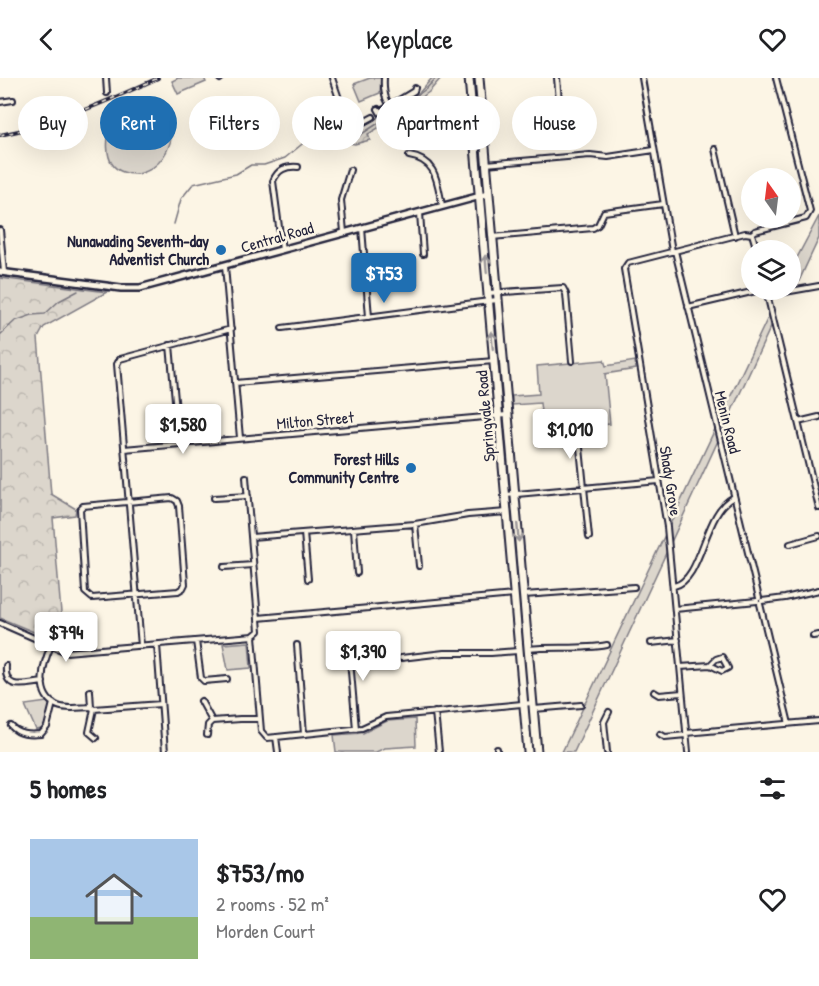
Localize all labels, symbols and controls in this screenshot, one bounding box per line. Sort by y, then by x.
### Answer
text: Keyplace [366,21,453,57]
icon: back [30,23,63,56]
icon: heart [756,23,789,56]
chip: Buy [18,96,88,150]
chip: Rent [100,96,177,150]
chip: Filters [189,96,280,150]
chip: New [292,96,364,150]
chip: Apartment [376,96,500,150]
chip: House [512,96,597,150]
north arrow [741,168,801,228]
map controls [741,168,801,300]
street label: Central Road [238,216,316,258]
place label: Nunawading Seventh-day Adventist Church [67,230,209,270]
button: layers [741,240,801,300]
marker: Nunawading Seventh-day Adventist Church [214,243,228,257]
pin: $753 [348,253,420,304]
one-way arrow [480,254,491,274]
text: $753 [365,259,403,286]
one-way arrow [486,331,497,351]
street label: Springvale Road [470,369,500,463]
street label: Menin Road [710,388,746,456]
pin: $1,580 [134,404,232,455]
street label: Milton Street [275,406,355,434]
pin: $1,010 [521,409,619,460]
text: $1,580 [159,410,207,437]
text: $1,010 [547,415,593,442]
street label: Shady Grove [655,445,687,518]
place label: Forest Hills Community Centre [288,448,400,489]
marker: Forest Hills Community Centre [404,461,418,475]
one-way arrow [513,523,524,543]
pin: $794 [30,612,102,663]
text: $794 [49,618,83,645]
pin: $1,390 [314,631,412,682]
text: $1,390 [340,637,386,664]
text: 5 homes [30,771,106,806]
icon: filters [756,772,789,805]
text: $753/mo [216,855,304,890]
icon: home [78,863,150,935]
icon: heart [756,883,789,916]
text: 2 rooms · 52 m² [216,890,329,917]
text: Morden Court [216,917,315,944]

